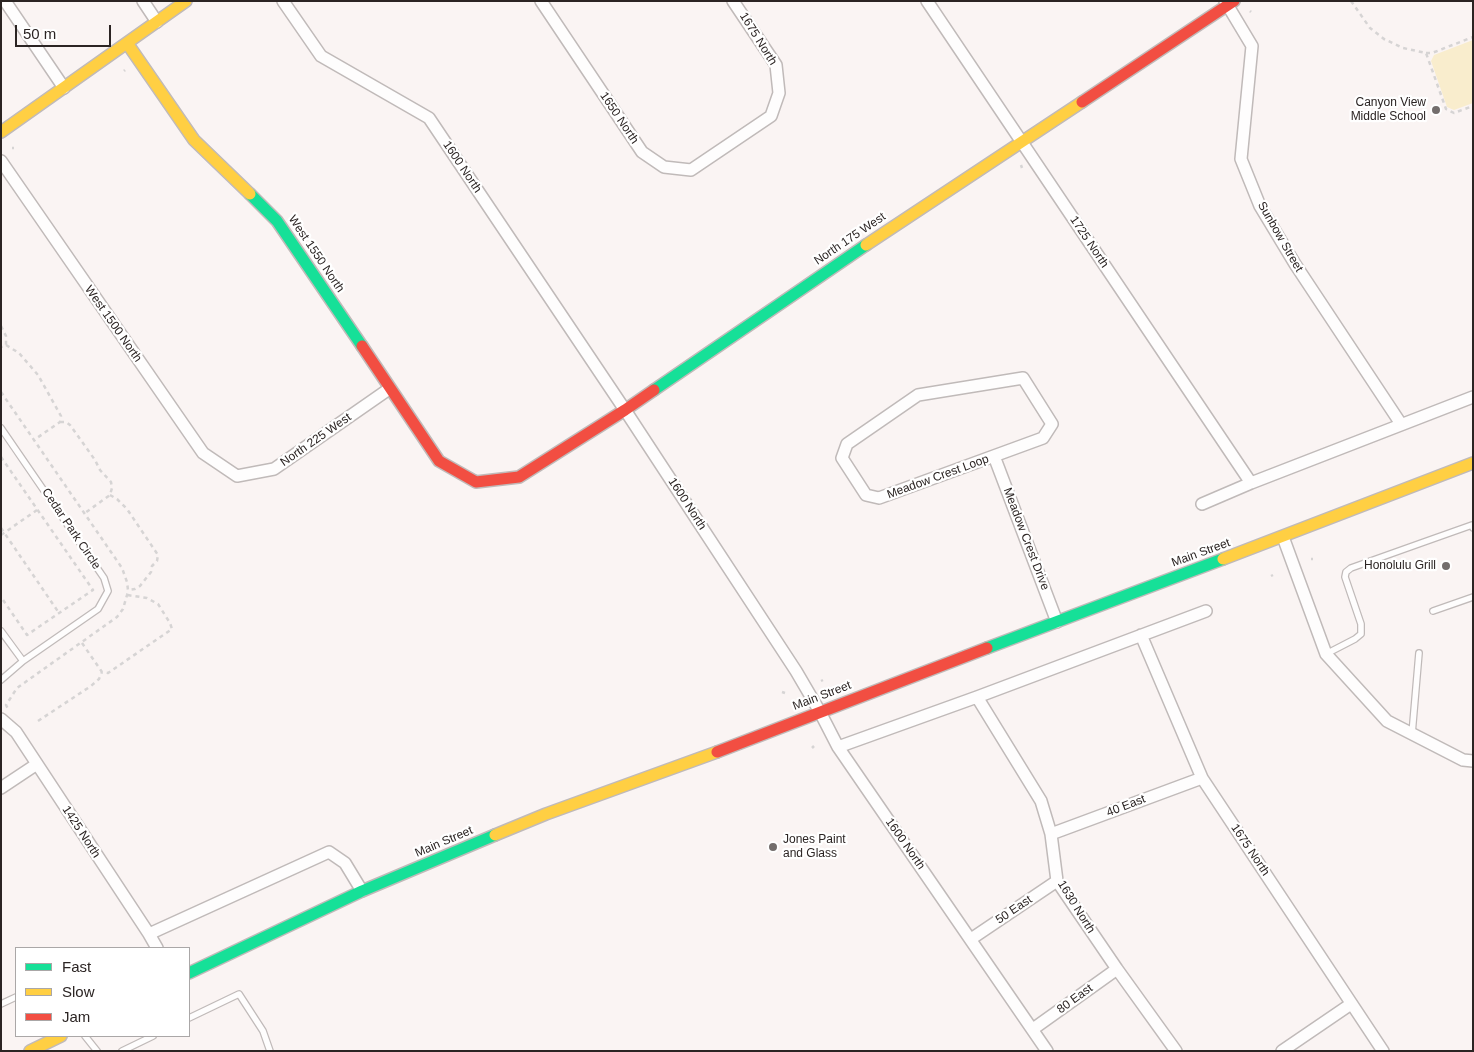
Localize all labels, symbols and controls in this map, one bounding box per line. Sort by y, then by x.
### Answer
street label: 1675 North [736,10,780,68]
scale bar [18,15,114,47]
text: 50 m [23,25,56,42]
street label: 1650 North [596,89,642,147]
place label: Canyon View Middle School [1351,96,1426,124]
marker: Canyon View Middle School [1430,104,1442,116]
street label: 1600 North [439,138,485,196]
street label: Sunbow Street [1254,199,1306,275]
street label: North 175 West [812,210,888,268]
street label: West 1550 North [285,213,347,295]
street label: 1725 North [1066,213,1112,271]
street label: West 1500 North [81,283,145,365]
street label: North 225 West [278,410,354,470]
street label: Meadow Crest Loop [885,452,991,502]
street label: 1600 North [665,475,709,533]
street label: Cedar Park Circle [39,486,103,572]
street label: Meadow Crest Drive [1000,486,1052,592]
street label: Main Street [1170,536,1232,570]
place label: Honolulu Grill [1364,559,1436,573]
marker: Honolulu Grill [1440,560,1452,572]
street label: Main Street [791,678,853,714]
street label: 40 East [1104,792,1148,820]
street label: 1425 North [59,803,103,861]
street label: 1600 North [882,816,928,872]
street label: 1675 North [1227,821,1273,879]
street label: Main Street [413,823,475,861]
place label: Jones Paint and Glass [783,833,846,861]
marker: Jones Paint and Glass [767,841,779,853]
street label: 1630 North [1054,878,1098,936]
street label: 50 East [993,893,1035,927]
legend [15,947,190,1037]
text: Fast [62,958,91,975]
street label: 80 East [1054,981,1096,1017]
text: Slow [62,983,95,1000]
text: Jam [62,1008,90,1025]

